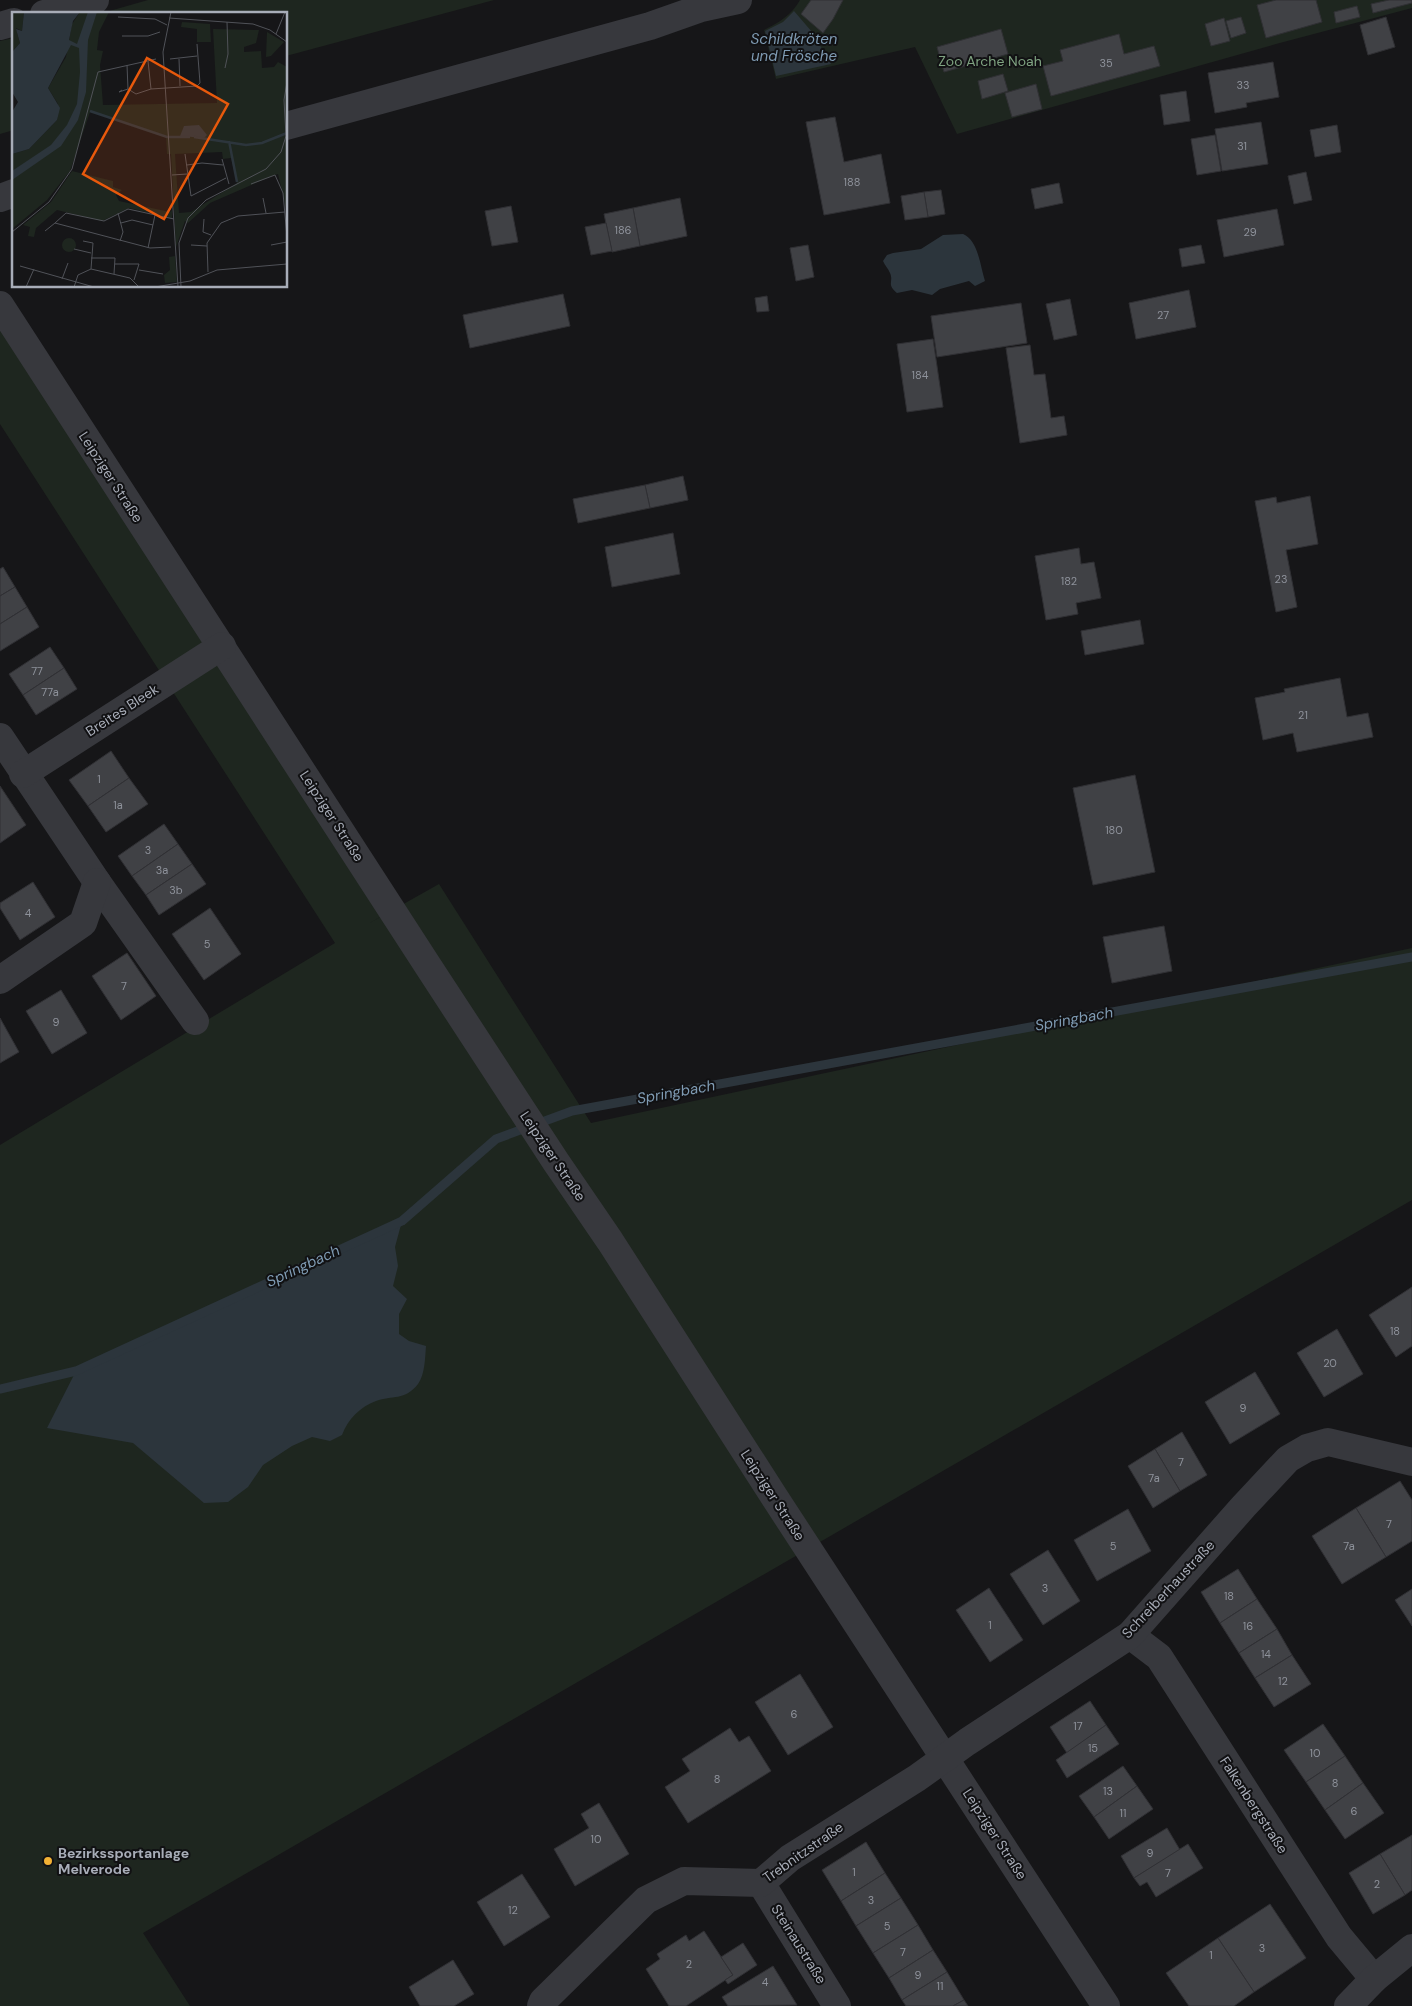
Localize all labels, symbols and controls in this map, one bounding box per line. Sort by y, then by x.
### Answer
inset map [12,12,288,288]
water label: Schildkröten und Frösche [751,29,838,66]
park label: Zoo Arche Noah [938,52,1042,70]
house number: 35 [1099,56,1113,70]
house number: 33 [1236,78,1250,92]
house number: 31 [1237,139,1247,153]
house number: 188 [844,175,860,189]
house number: 186 [614,223,632,237]
house number: 29 [1243,225,1257,239]
house number: 27 [1157,308,1169,322]
house number: 184 [912,368,929,382]
street label: Leipziger Straße [75,428,147,526]
house number: 23 [1275,572,1287,586]
house number: 182 [1061,574,1077,588]
house number: 77 [31,664,43,678]
street label: Breites Bleek [82,680,162,740]
house number: 77a [41,685,59,699]
house number: 21 [1298,708,1308,722]
street label: Leipziger Straße [296,767,368,865]
house number: 1 [97,772,101,786]
house number: 1a [113,798,123,812]
house number: 180 [1105,823,1123,837]
house number: 3 [145,843,151,857]
house number: 3a [156,863,168,877]
house number: 3b [169,883,183,897]
house number: 4 [25,906,32,920]
house number: 5 [204,937,211,951]
house number: 7 [121,979,127,993]
water label: Springbach [1033,1002,1115,1036]
house number: 9 [53,1015,60,1029]
water label: Springbach [635,1075,717,1109]
street label: Leipziger Straße [516,1108,590,1204]
water label: Springbach [263,1240,343,1292]
house number: 18 [1390,1324,1400,1338]
house number: 20 [1323,1356,1337,1370]
house number: 9 [1240,1401,1247,1415]
street label: Leipziger Straße [737,1446,809,1544]
house number: 7 [1178,1455,1184,1469]
house number: 7a [1148,1471,1160,1485]
house number: 7 [1386,1517,1392,1531]
street label: Schreiberhaustraße [1118,1536,1218,1642]
house number: 5 [1110,1539,1117,1553]
house number: 7a [1343,1539,1355,1553]
house number: 3 [1042,1581,1048,1595]
house number: 18 [1224,1589,1234,1603]
house number: 1 [988,1618,992,1632]
house number: 16 [1243,1619,1253,1633]
house number: 14 [1261,1647,1271,1661]
house number: 12 [1278,1674,1288,1688]
house number: 6 [791,1707,798,1721]
house number: 17 [1073,1719,1083,1733]
house number: 15 [1088,1741,1098,1755]
house number: 10 [1310,1746,1320,1760]
street label: Falkenbergstraße [1216,1753,1292,1857]
house number: 8 [714,1772,720,1786]
house number: 8 [1332,1776,1338,1790]
house number: 13 [1103,1784,1113,1798]
street label: Leipziger Straße [959,1785,1031,1883]
house number: 6 [1351,1804,1358,1818]
house number: 11 [1120,1806,1126,1820]
street label: Trebnitzstraße [759,1818,847,1886]
house number: 10 [591,1832,601,1846]
place label: Bezirkssportanlage Melverode [58,1844,189,1878]
house number: 9 [1147,1846,1154,1860]
marker: Bezirkssportanlage Melverode [42,1855,54,1867]
house number: 1 [852,1865,856,1879]
house number: 7 [1165,1866,1171,1880]
house number: 2 [1374,1877,1380,1891]
house number: 3 [868,1893,874,1907]
street label: Steinaustraße [767,1901,831,1987]
house number: 12 [508,1903,518,1917]
house number: 5 [884,1919,891,1933]
house number: 3 [1259,1941,1265,1955]
house number: 7 [900,1945,906,1959]
house number: 1 [1209,1948,1213,1962]
house number: 2 [686,1957,692,1971]
house number: 9 [915,1968,922,1982]
house number: 4 [762,1975,769,1989]
house number: 11 [937,1979,943,1993]

